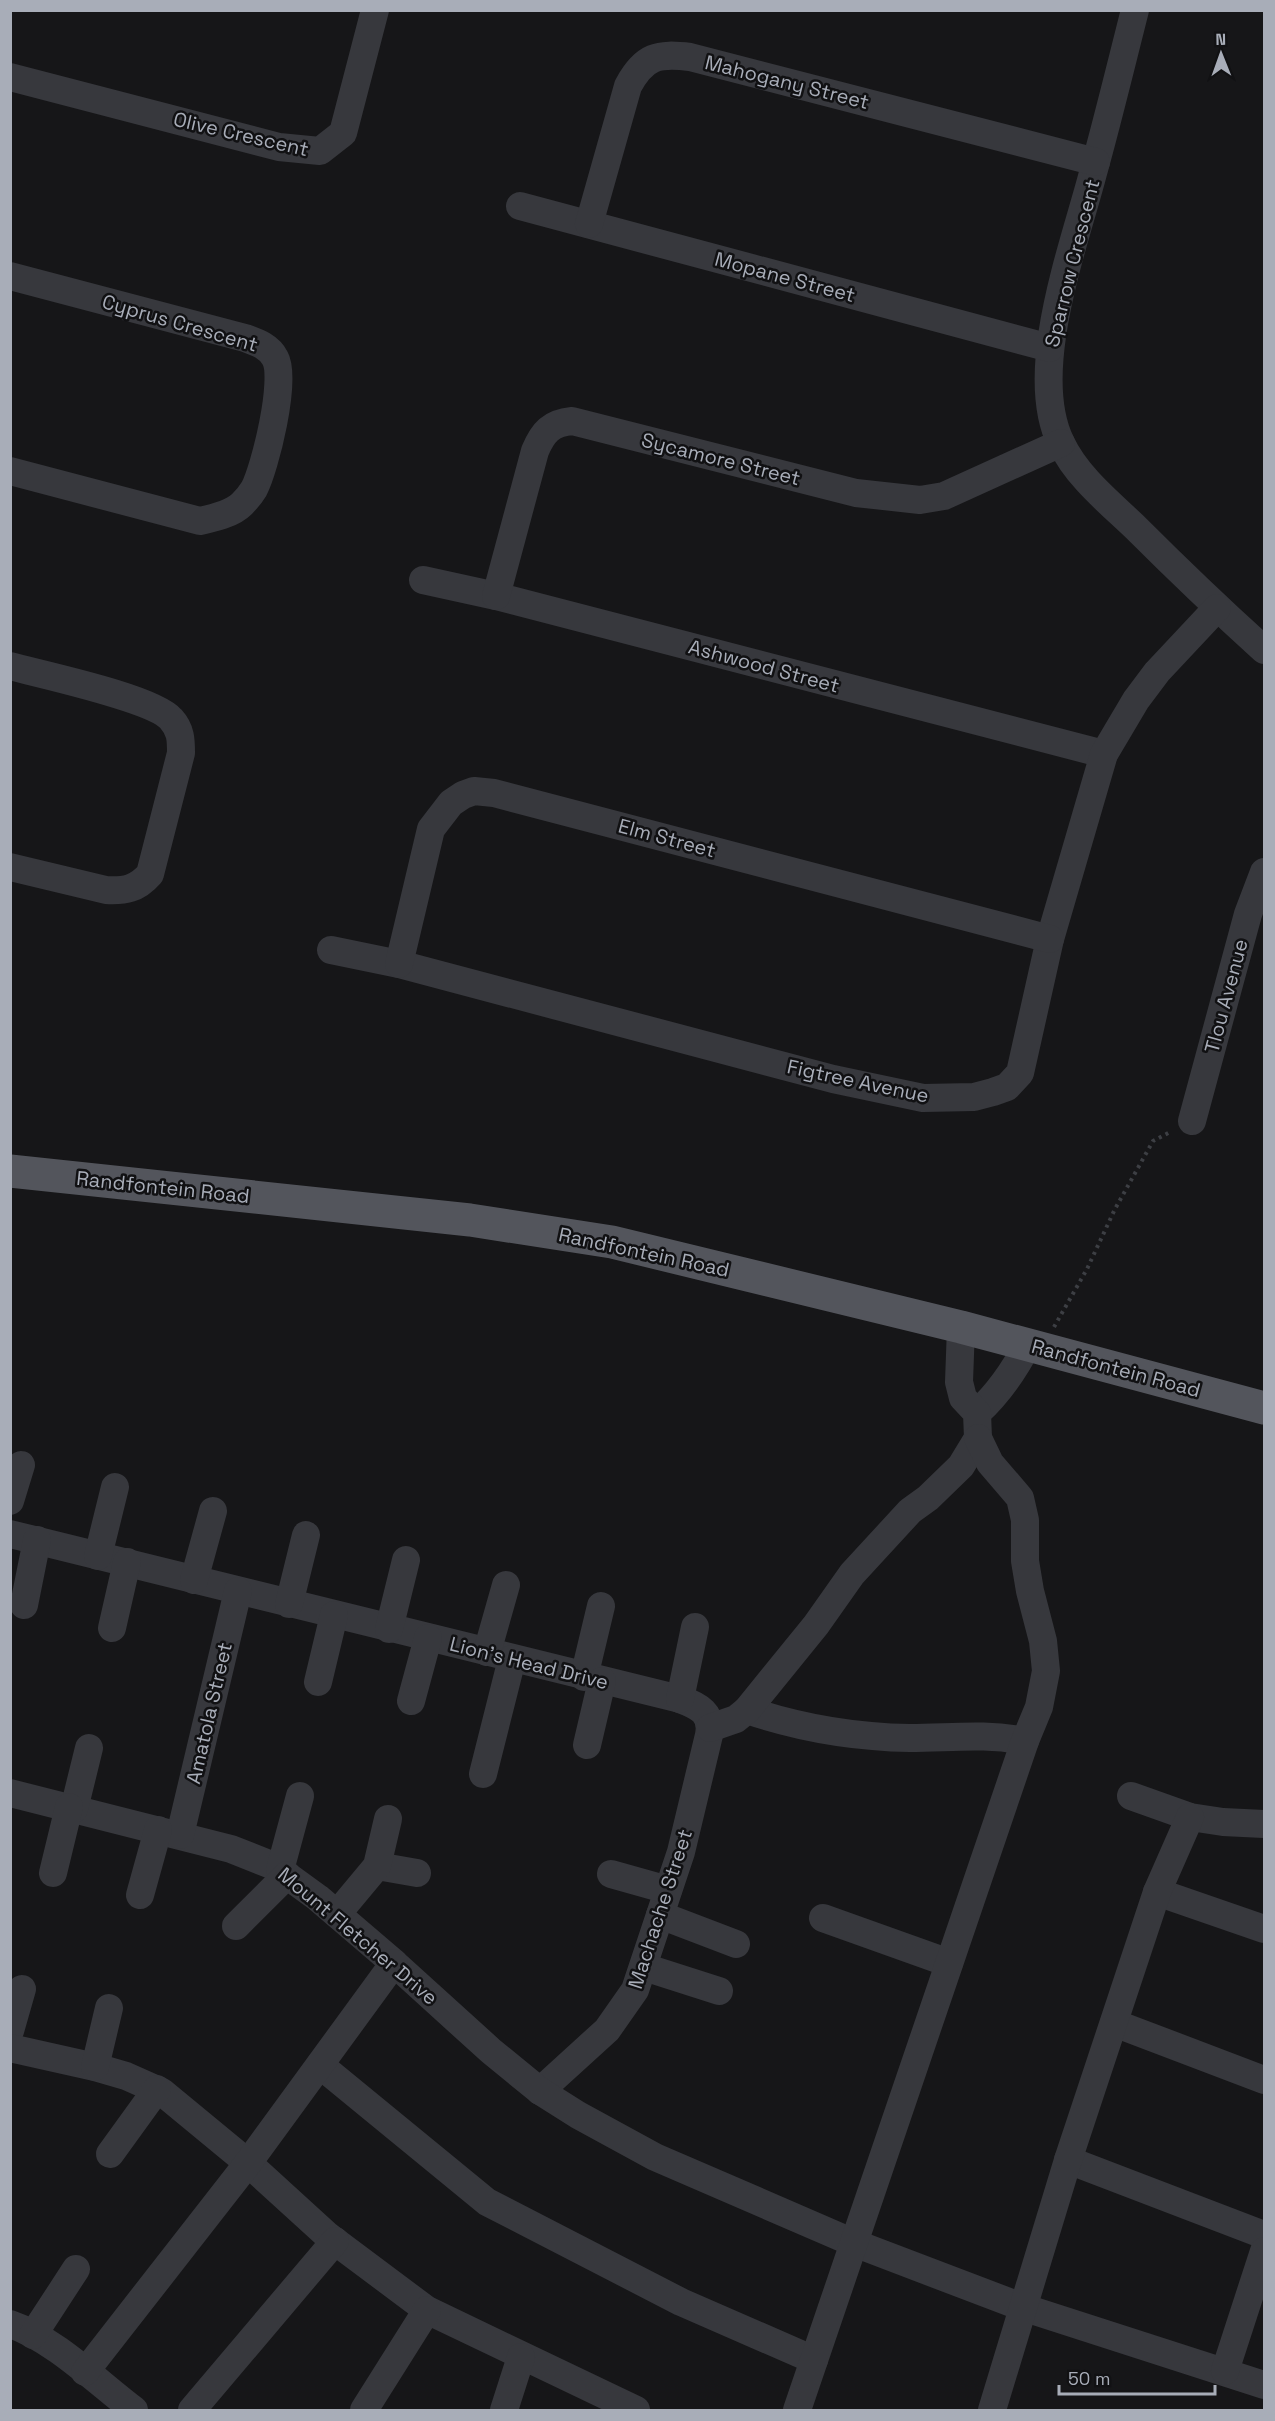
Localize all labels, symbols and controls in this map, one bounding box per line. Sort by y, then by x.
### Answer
north arrow [1191,24,1251,84]
text: N [1215,29,1226,50]
street label: Mahogany Street [702,49,872,115]
street label: Olive Crescent [171,106,311,162]
street label: Sparrow Crescent [1039,176,1105,350]
street label: Mopane Street [712,246,858,308]
street label: Cyprus Crescent [99,288,261,358]
street label: Sycamore Street [639,427,803,491]
street label: Ashwood Street [686,633,842,699]
street label: Elm Street [616,813,718,863]
street label: Tlou Avenue [1198,936,1254,1056]
street label: Figtree Avenue [785,1053,931,1109]
street label: Randfontein Road [75,1165,251,1209]
street label: Randfontein Road [556,1221,732,1283]
street label: Randfontein Road [1029,1333,1203,1403]
street label: Lion's Head Drive [447,1631,611,1695]
street label: Amatola Street [180,1640,238,1786]
street label: Machache Street [622,1826,698,1992]
street label: Mount Fletcher Drive [273,1861,443,2011]
scale bar [1059,2358,1215,2396]
text: 50 m [1068,2367,1110,2390]

